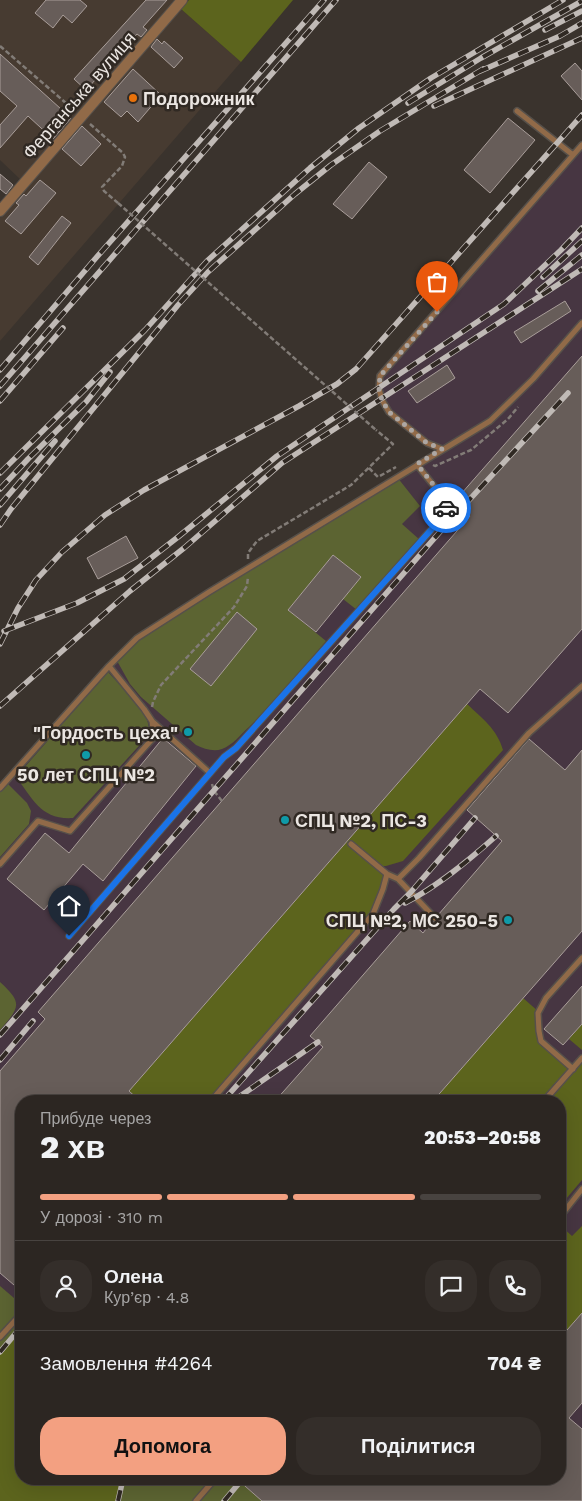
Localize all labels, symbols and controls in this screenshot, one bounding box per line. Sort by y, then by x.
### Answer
street label: Ферганська вулиця [18,27,140,163]
place label: Подорожник [143,88,256,109]
marker: Подорожник [127,92,139,104]
pin [416,261,458,312]
icon: bag [423,268,451,296]
courier [421,483,471,533]
icon: car [432,494,460,522]
place label: "Гордость цеха" [33,722,178,743]
marker: "Гордость цеха" [182,726,194,738]
marker: 50 лет СПЦ №2 [80,749,92,761]
place label: 50 лет СПЦ №2 [17,764,155,785]
place label: СПЦ №2, ПС-3 [295,810,427,831]
marker: СПЦ №2, ПС-3 [279,814,291,826]
pin [48,885,90,936]
icon: home [55,892,83,920]
place label: СПЦ №2, МС 250-5 [326,910,498,931]
marker: СПЦ №2, МС 250-5 [502,914,514,926]
text: Прибуде через [40,1109,151,1128]
text: 20:53–20:58 [424,1126,541,1149]
text: 2 хв [40,1128,105,1166]
text: У дорозі · 310 m [40,1208,163,1227]
button: person [40,1260,92,1312]
button: chat [425,1260,477,1312]
button: phone [489,1260,541,1312]
text: Олена [104,1265,163,1288]
text: Кур’єр · 4.8 [104,1288,189,1307]
text: Замовлення #4264 [40,1352,213,1375]
text: 704 ₴ [487,1352,541,1375]
button: Допомога [40,1417,286,1475]
button: Поділитися [296,1417,541,1475]

